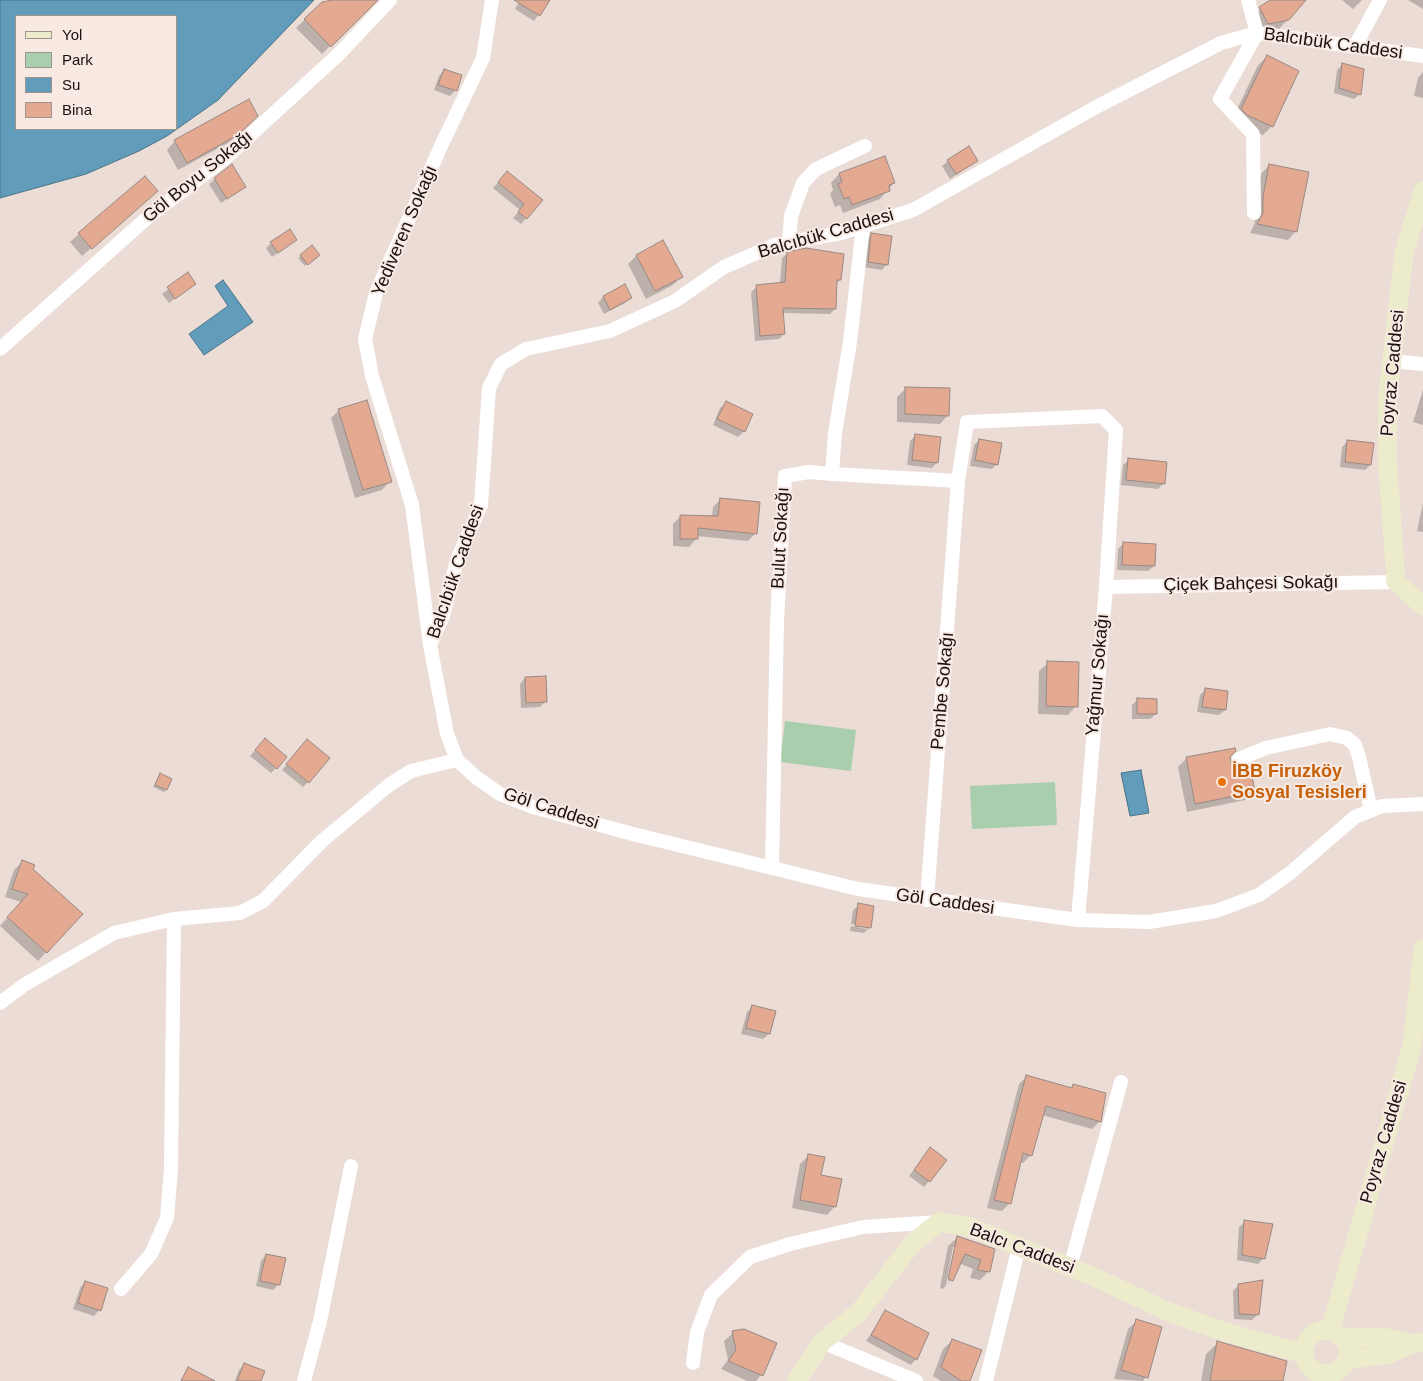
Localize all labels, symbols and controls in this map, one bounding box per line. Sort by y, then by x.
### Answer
legend [15,15,178,130]
street label: Balcıbük Caddesi [1262,24,1404,64]
text: Yol [62,26,82,43]
text: Park [62,51,93,68]
text: Su [62,76,80,93]
text: Bina [62,101,92,118]
street label: Göl Boyu Sokağı [139,126,257,228]
street label: Yediveren Sokağı [368,162,442,300]
street label: Balcıbük Caddesi [756,204,896,264]
street label: Poyraz Caddesi [1377,309,1409,437]
street label: Bulut Sokağı [768,486,794,590]
street label: Balcıbük Caddesi [423,502,489,642]
street label: Çiçek Bahçesi Sokağı [1163,572,1339,596]
street label: Yağmur Sokağı [1082,613,1114,737]
street label: Pembe Sokağı [927,631,959,751]
place label: İBB Firuzköy Sosyal Tesisleri [1232,761,1367,804]
marker: İBB Firuzköy Sosyal Tesisleri [1216,776,1228,788]
street label: Göl Caddesi [501,783,601,835]
street label: Göl Caddesi [894,884,996,920]
street label: Poyraz Caddesi [1356,1078,1412,1206]
street label: Balcı Caddesi [966,1219,1078,1279]

